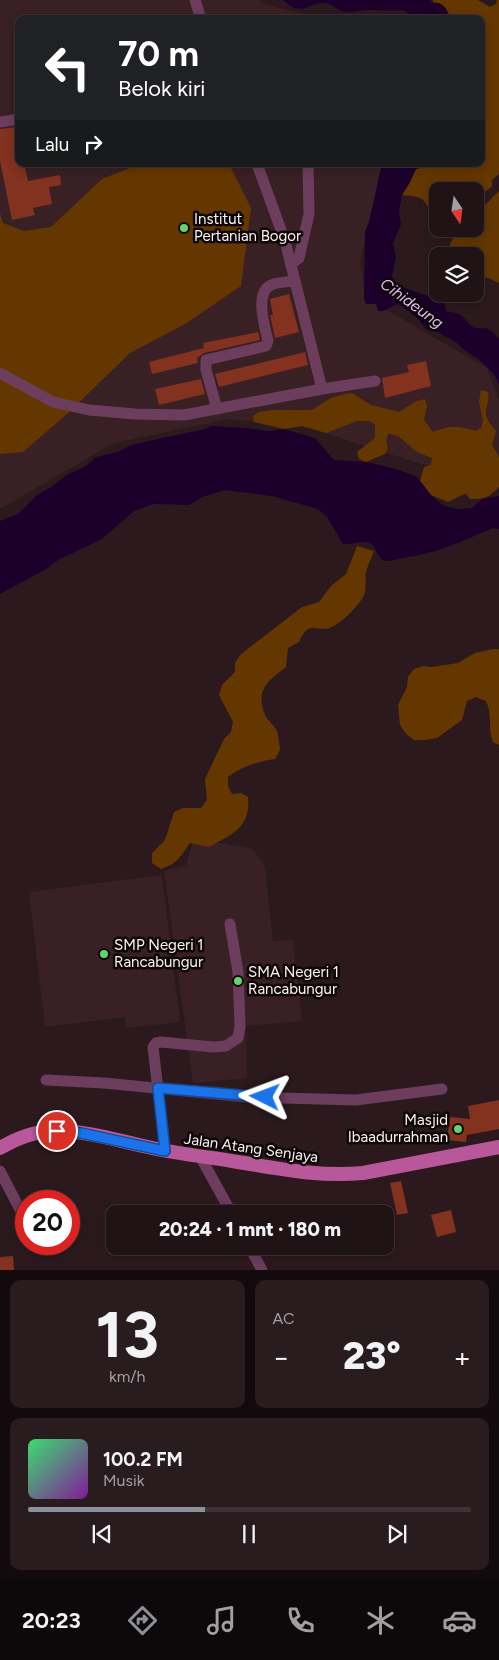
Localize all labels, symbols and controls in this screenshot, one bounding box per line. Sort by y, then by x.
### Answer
text: 70 m [118,33,199,75]
icon: left [35,35,100,100]
text: Belok kiri [118,75,205,102]
icon: right [79,130,107,158]
text: Lalu [35,133,69,156]
north arrow [429,182,484,238]
map controls [429,182,484,302]
place label: Institut Pertanian Bogor [194,210,301,245]
marker: Institut Pertanian Bogor [178,222,190,234]
button: layers [429,247,484,302]
water label: Cihideung [377,274,447,332]
place label: SMP Negeri 1 Rancabungur [114,936,204,971]
marker: SMP Negeri 1 Rancabungur [98,948,110,960]
place label: SMA Negeri 1 Rancabungur [248,963,339,998]
marker: SMA Negeri 1 Rancabungur [232,975,244,987]
position arrow [238,1070,290,1122]
pin [36,1110,78,1152]
place label: Masjid Ibaadurrahman [348,1111,448,1146]
icon: arrive [43,1117,71,1145]
marker: Masjid Ibaadurrahman [452,1123,464,1135]
street label: Jalan Atang Senjaya [183,1130,319,1166]
speed limit sign: 20 [15,1190,80,1255]
text: 20:24 · 1 mnt · 180 m [159,1218,341,1241]
text: 13 [95,1295,159,1373]
text: AC [273,1309,295,1328]
text: 23° [343,1333,401,1379]
text: − [273,1340,290,1374]
text: + [454,1340,471,1374]
text: km/h [109,1367,146,1386]
text: 100.2 FM [103,1448,183,1471]
text: Musik [103,1471,144,1490]
icon: previous [88,1520,116,1548]
icon: pause [235,1520,263,1548]
icon: next [383,1520,411,1548]
icon: directions [125,1603,160,1638]
icon: music [204,1603,239,1638]
icon: phone [283,1603,318,1638]
icon: climate [363,1603,398,1638]
icon: car [442,1603,477,1638]
text: 20:23 [22,1607,81,1634]

